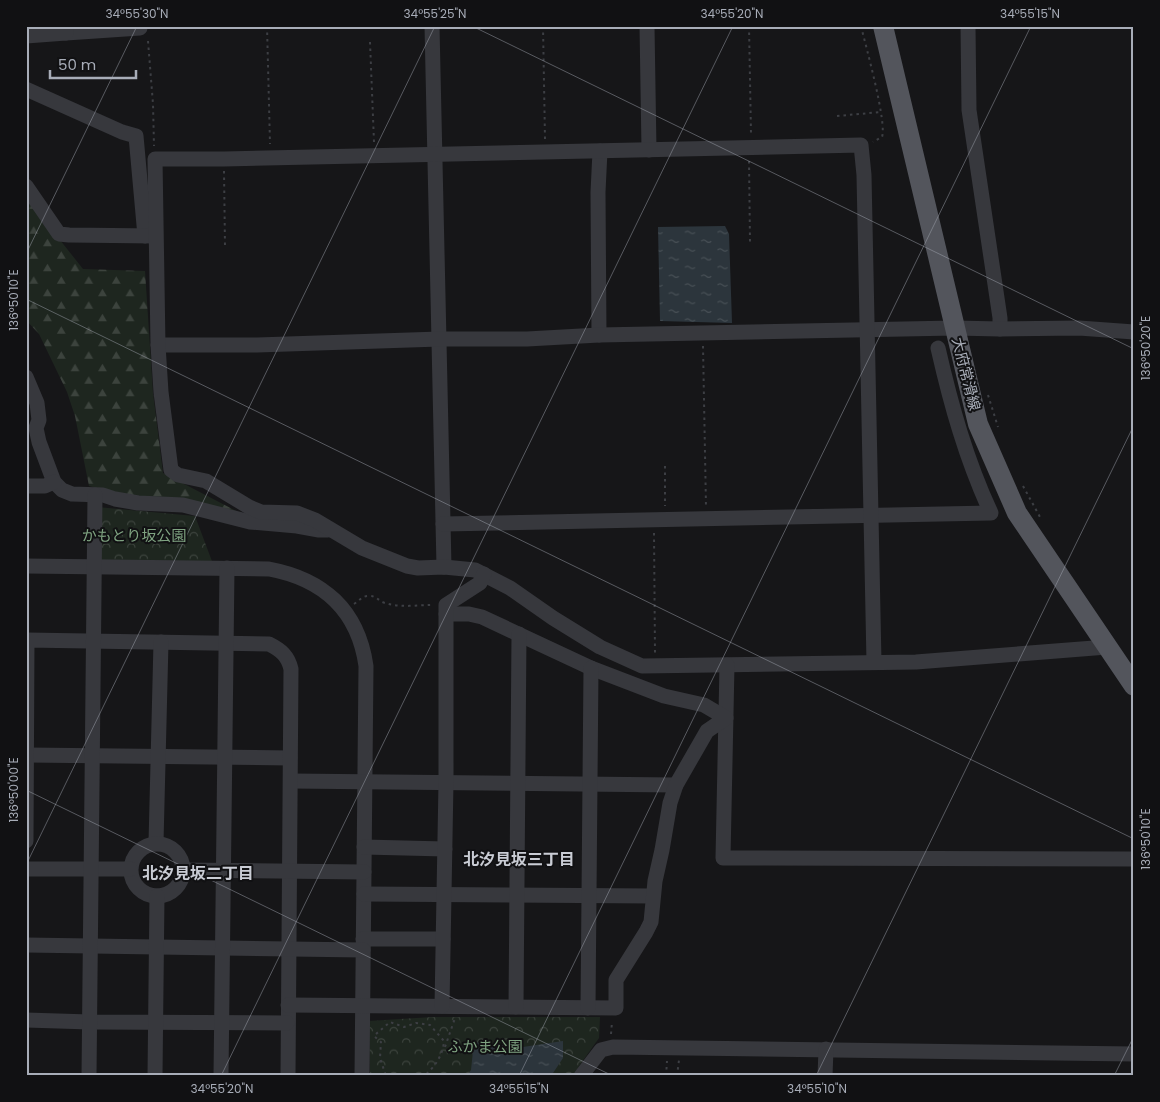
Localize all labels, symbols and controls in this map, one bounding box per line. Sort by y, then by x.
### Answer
text: 34°55'30"N [105,5,169,22]
text: 34°55'25"N [404,5,466,22]
text: 34°55'20"N [701,5,763,22]
text: 34°55'15"N [1000,5,1060,22]
scale bar [50,48,136,80]
text: 50 m [58,54,96,75]
text: 136°50'10"E [5,269,22,331]
text: 136°50'20"E [1137,316,1154,380]
street label: 大府常滑線 [947,335,986,413]
park label: かもとり坂公園 [82,525,186,546]
text: 136°50'00"E [5,757,22,823]
text: 136°50'10"E [1137,808,1154,870]
district label: 北汐見坂三丁目 [463,848,575,871]
district label: 北汐見坂二丁目 [142,862,254,885]
park label: ふかま公園 [447,1036,523,1057]
text: 34°55'20"N [191,1080,253,1097]
text: 34°55'15"N [489,1080,549,1097]
text: 34°55'10"N [787,1080,847,1097]

